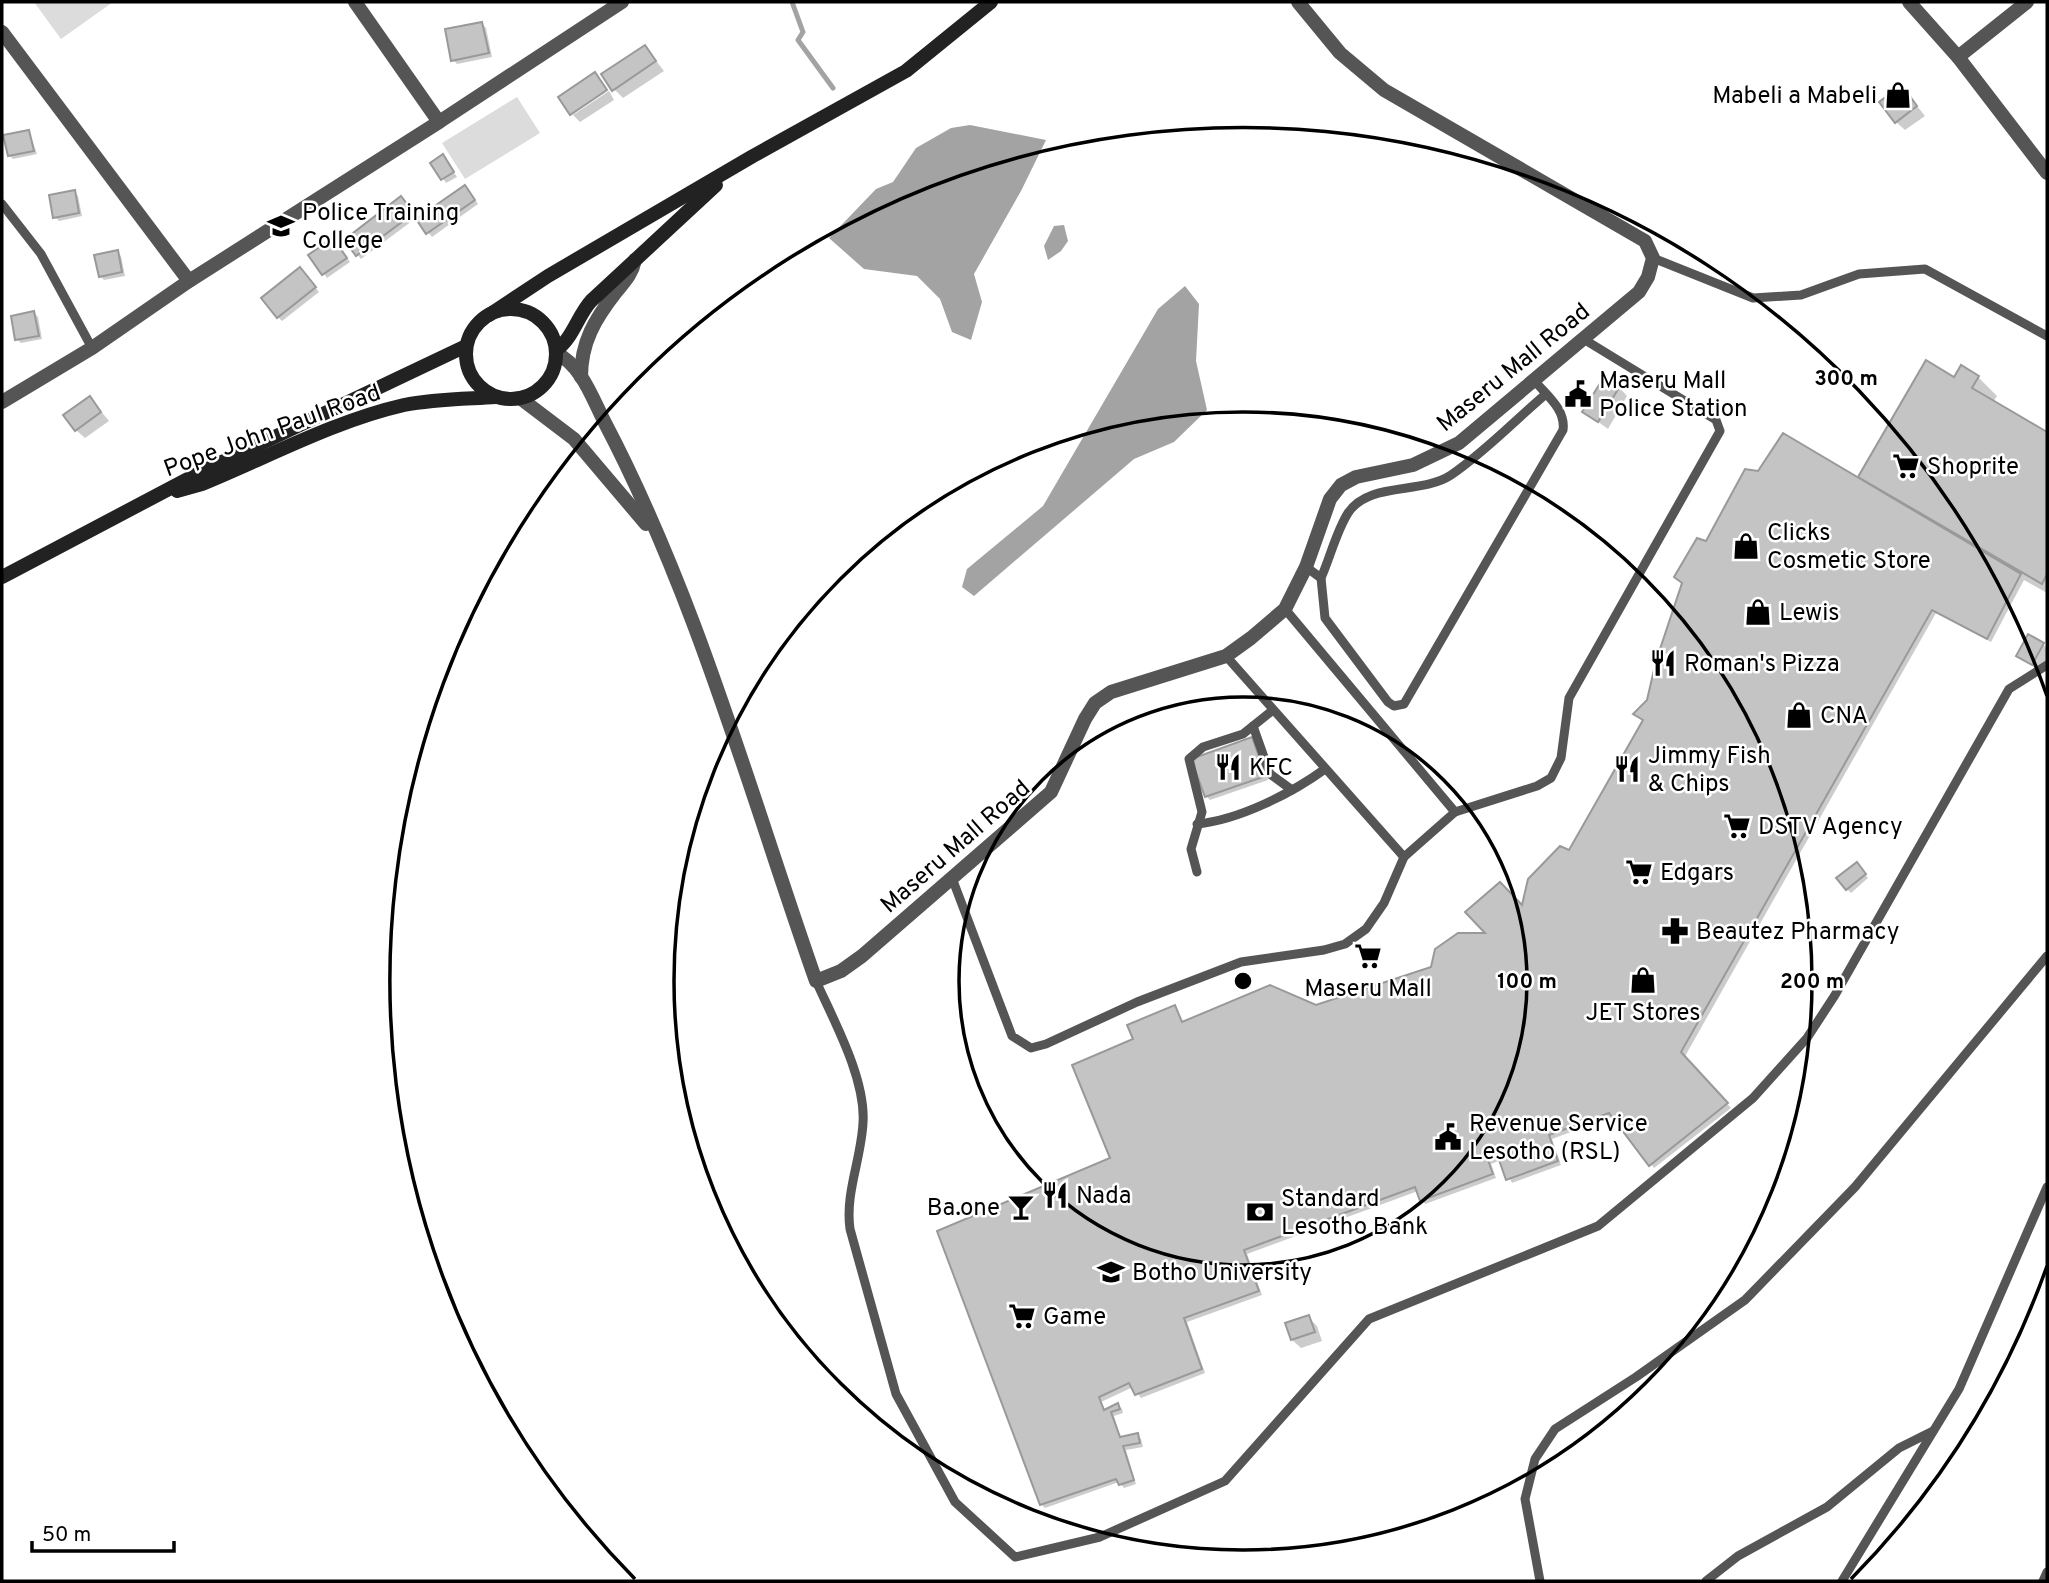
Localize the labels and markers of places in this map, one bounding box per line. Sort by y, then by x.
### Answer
shop icon: Mabeli a Mabeli [1883,80,1913,110]
place label: Mabeli a Mabeli [1712,82,1877,112]
place label: Police Training College [302,199,459,257]
school or university icon: Police Training College [266,211,296,241]
place label: Maseru Mall Police Station [1599,367,1747,425]
public building icon: Maseru Mall Police Station [1563,379,1593,409]
supermarket icon: Shoprite [1891,451,1921,481]
place label: Shoprite [1927,453,2019,483]
place label: Clicks Cosmetic Store [1767,519,1931,577]
shop icon: Clicks Cosmetic Store [1731,531,1761,561]
shop icon: Lewis [1743,597,1773,627]
place label: Lewis [1779,599,1840,629]
restaurant icon: Roman's Pizza [1648,648,1678,678]
place label: Roman's Pizza [1684,650,1840,680]
shop icon: CNA [1784,700,1814,730]
place label: CNA [1820,702,1868,732]
place label: Jimmy Fish & Chips [1648,742,1771,800]
restaurant icon: KFC [1213,752,1243,782]
place label: KFC [1249,754,1293,784]
restaurant icon: Jimmy Fish & Chips [1612,754,1642,784]
supermarket icon: DSTV Agency [1722,811,1752,841]
place label: DSTV Agency [1758,813,1903,843]
supermarket icon: Edgars [1624,857,1654,887]
place label: Edgars [1660,859,1734,889]
pharmacy icon: Beautez Pharmacy [1660,916,1690,946]
place label: Beautez Pharmacy [1696,918,1899,948]
supermarket icon: Maseru Mall [1353,941,1383,971]
shop icon: JET Stores [1628,965,1658,995]
centre of rings [1231,969,1255,993]
place label: Maseru Mall [1304,975,1432,1005]
place label: JET Stores [1585,999,1701,1029]
place label: Revenue Service Lesotho (RSL) [1469,1110,1648,1168]
public building icon: Revenue Service Lesotho (RSL) [1433,1122,1463,1152]
restaurant icon: Nada [1040,1180,1070,1210]
place label: Nada [1076,1182,1131,1212]
place label: Standard Lesotho Bank [1281,1185,1428,1243]
bar icon: Ba.one [1006,1192,1036,1222]
place label: Ba.one [927,1194,1000,1224]
bank icon: Standard Lesotho Bank [1245,1197,1275,1227]
school or university icon: Botho University [1096,1257,1126,1287]
place label: Botho University [1132,1259,1312,1289]
supermarket icon: Game [1007,1301,1037,1331]
place label: Game [1043,1303,1106,1333]

